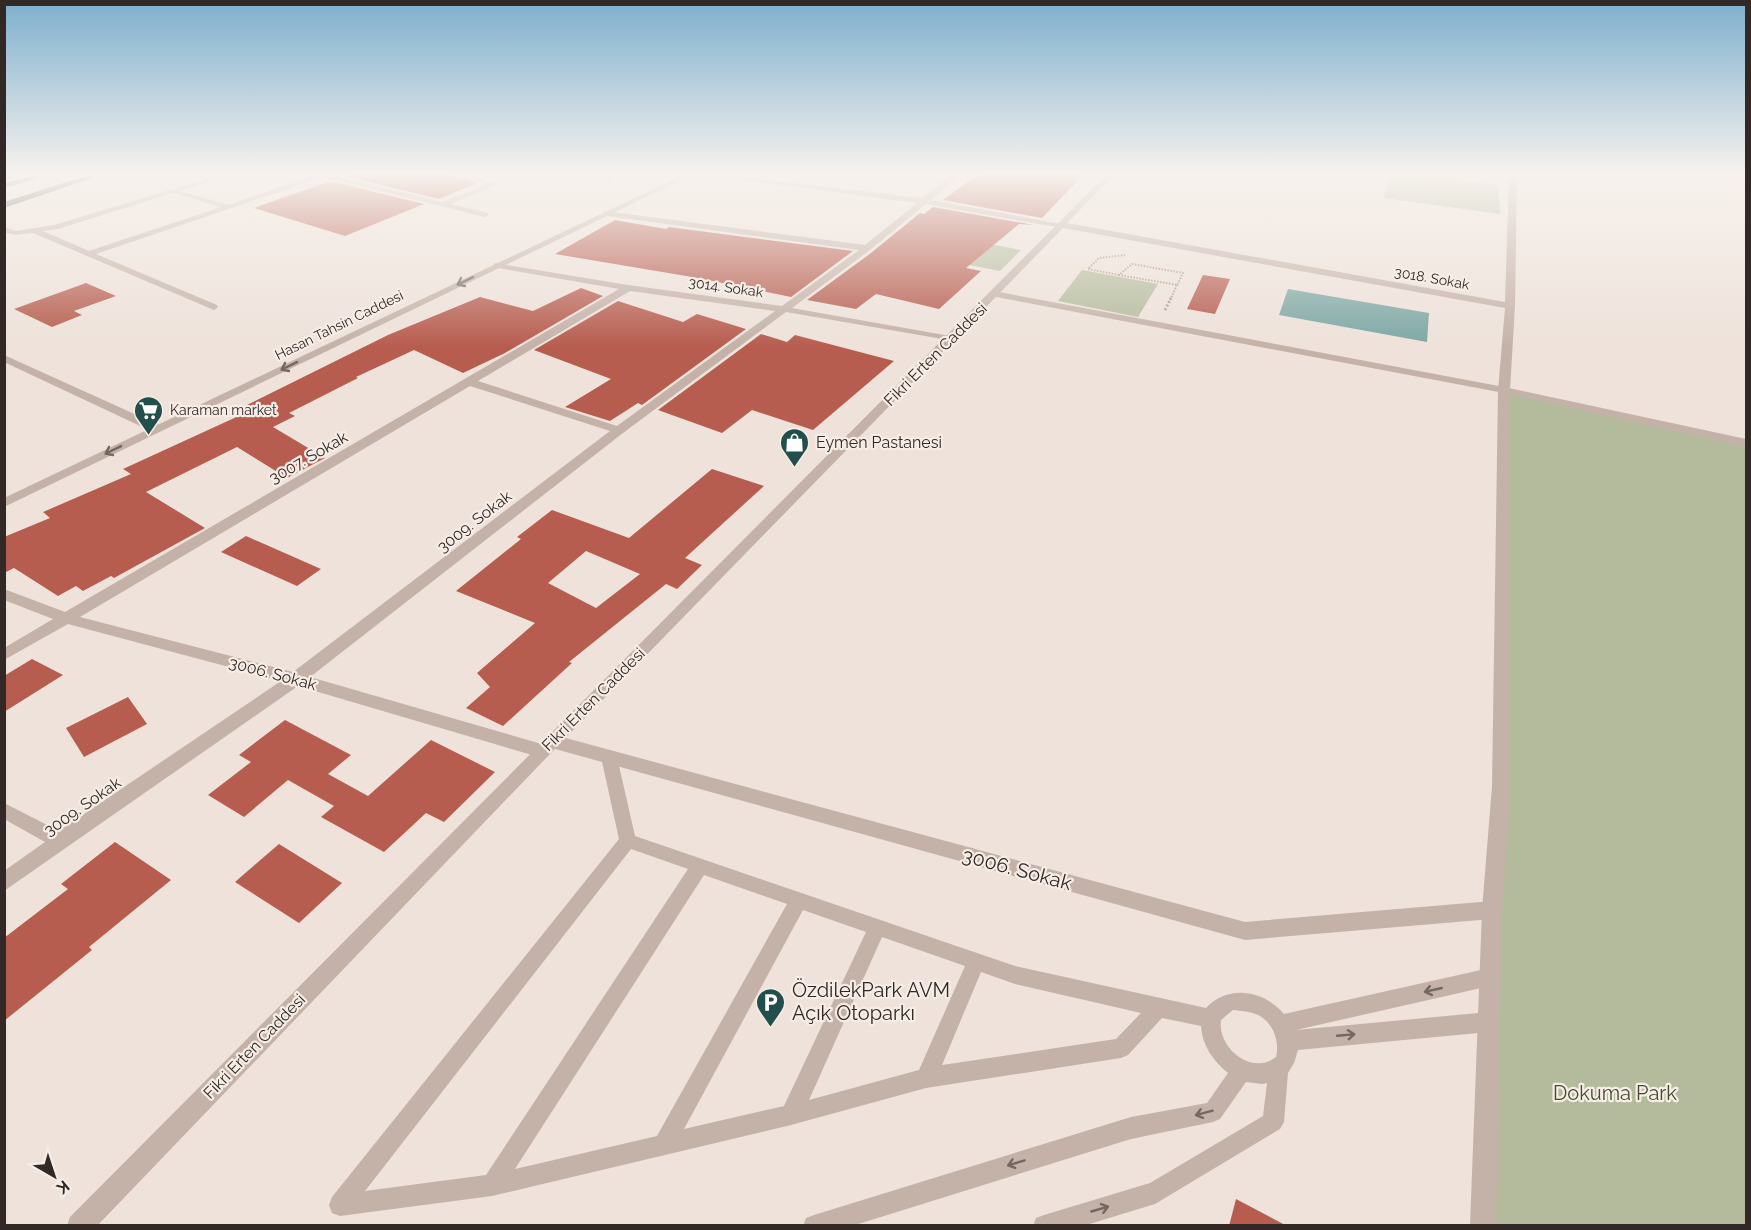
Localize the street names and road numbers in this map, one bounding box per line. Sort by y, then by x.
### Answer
street label: 3018. Sokak [1393,264,1471,293]
street label: 3014. Sokak [688,274,765,300]
street label: Hasan Tahsin Caddesi [272,287,406,363]
street label: Fikri Erten Caddesi [880,299,991,410]
street label: 3007. Sokak [266,427,351,488]
street label: 3009. Sokak [433,486,516,556]
street label: Fikri Erten Caddesi [538,644,649,755]
street label: 3006. Sokak [227,653,319,694]
street label: 3009. Sokak [40,773,125,840]
street label: 3006. Sokak [960,843,1075,895]
street label: Fikri Erten Caddesi [200,990,309,1103]

